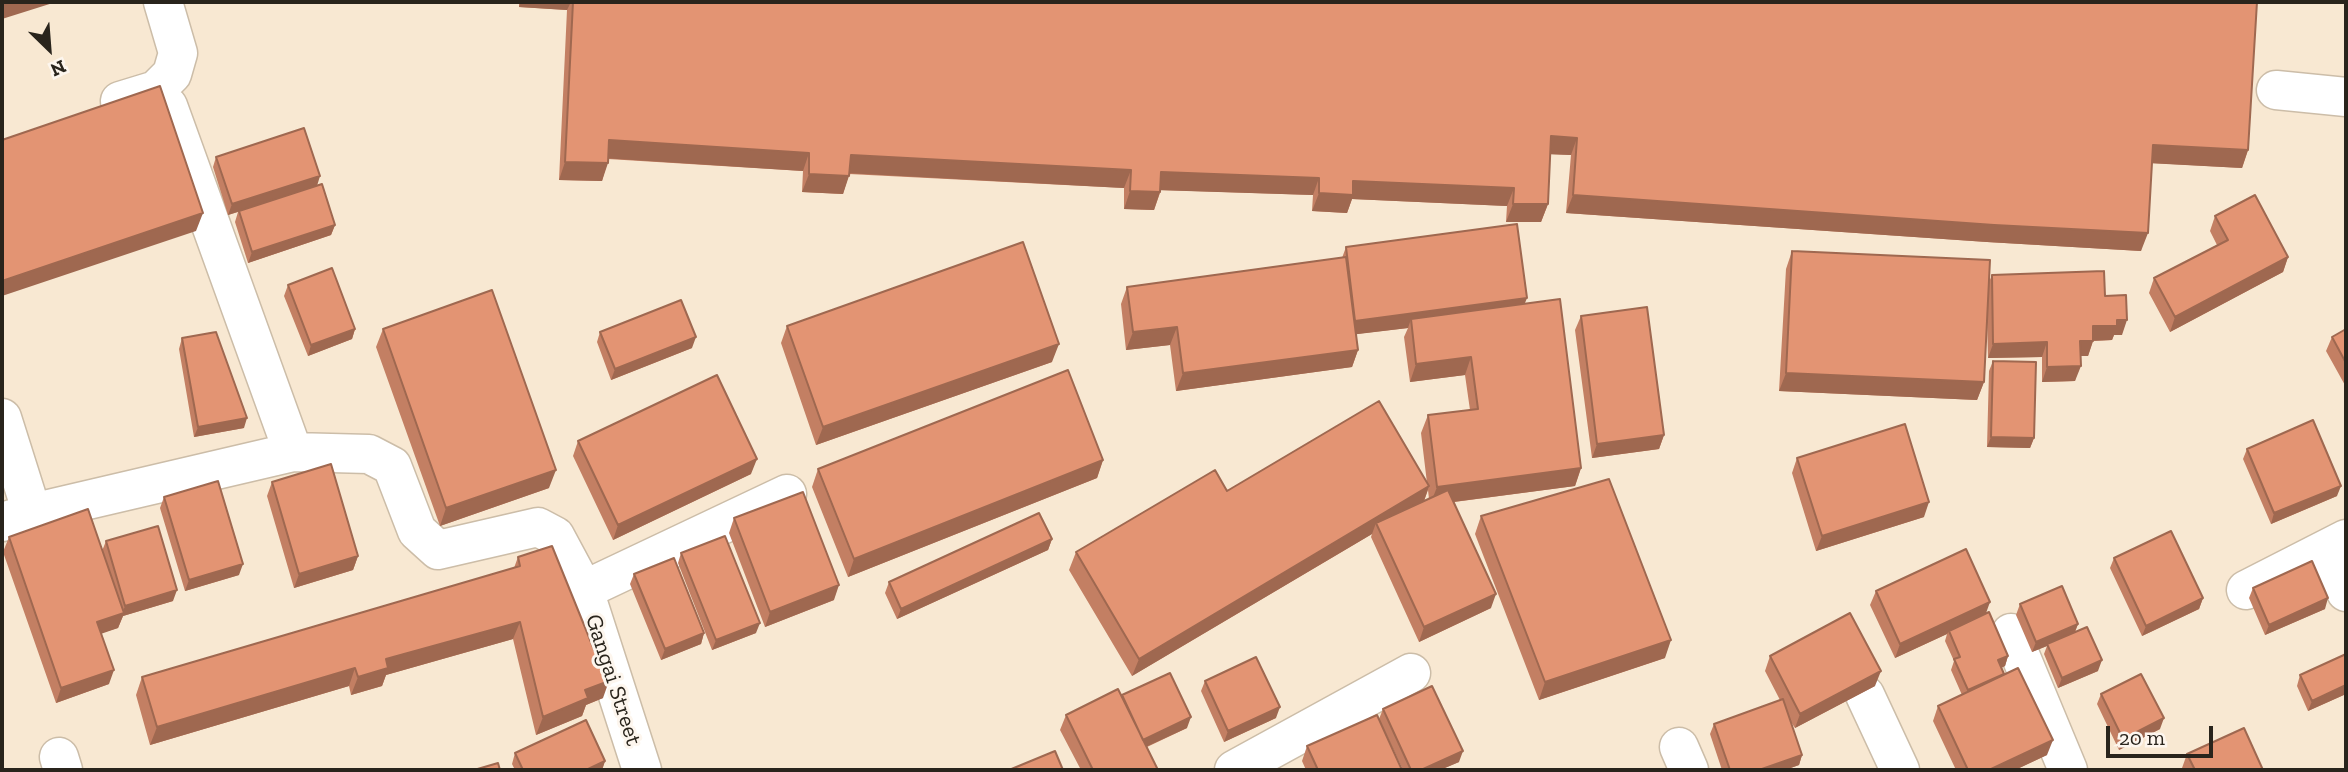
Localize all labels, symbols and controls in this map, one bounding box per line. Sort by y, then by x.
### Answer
north arrow [14,14,84,84]
text: N [47,55,70,82]
street label: Gangai Street [579,611,647,749]
scale bar [2110,712,2217,756]
text: 20 m [2119,725,2165,750]

